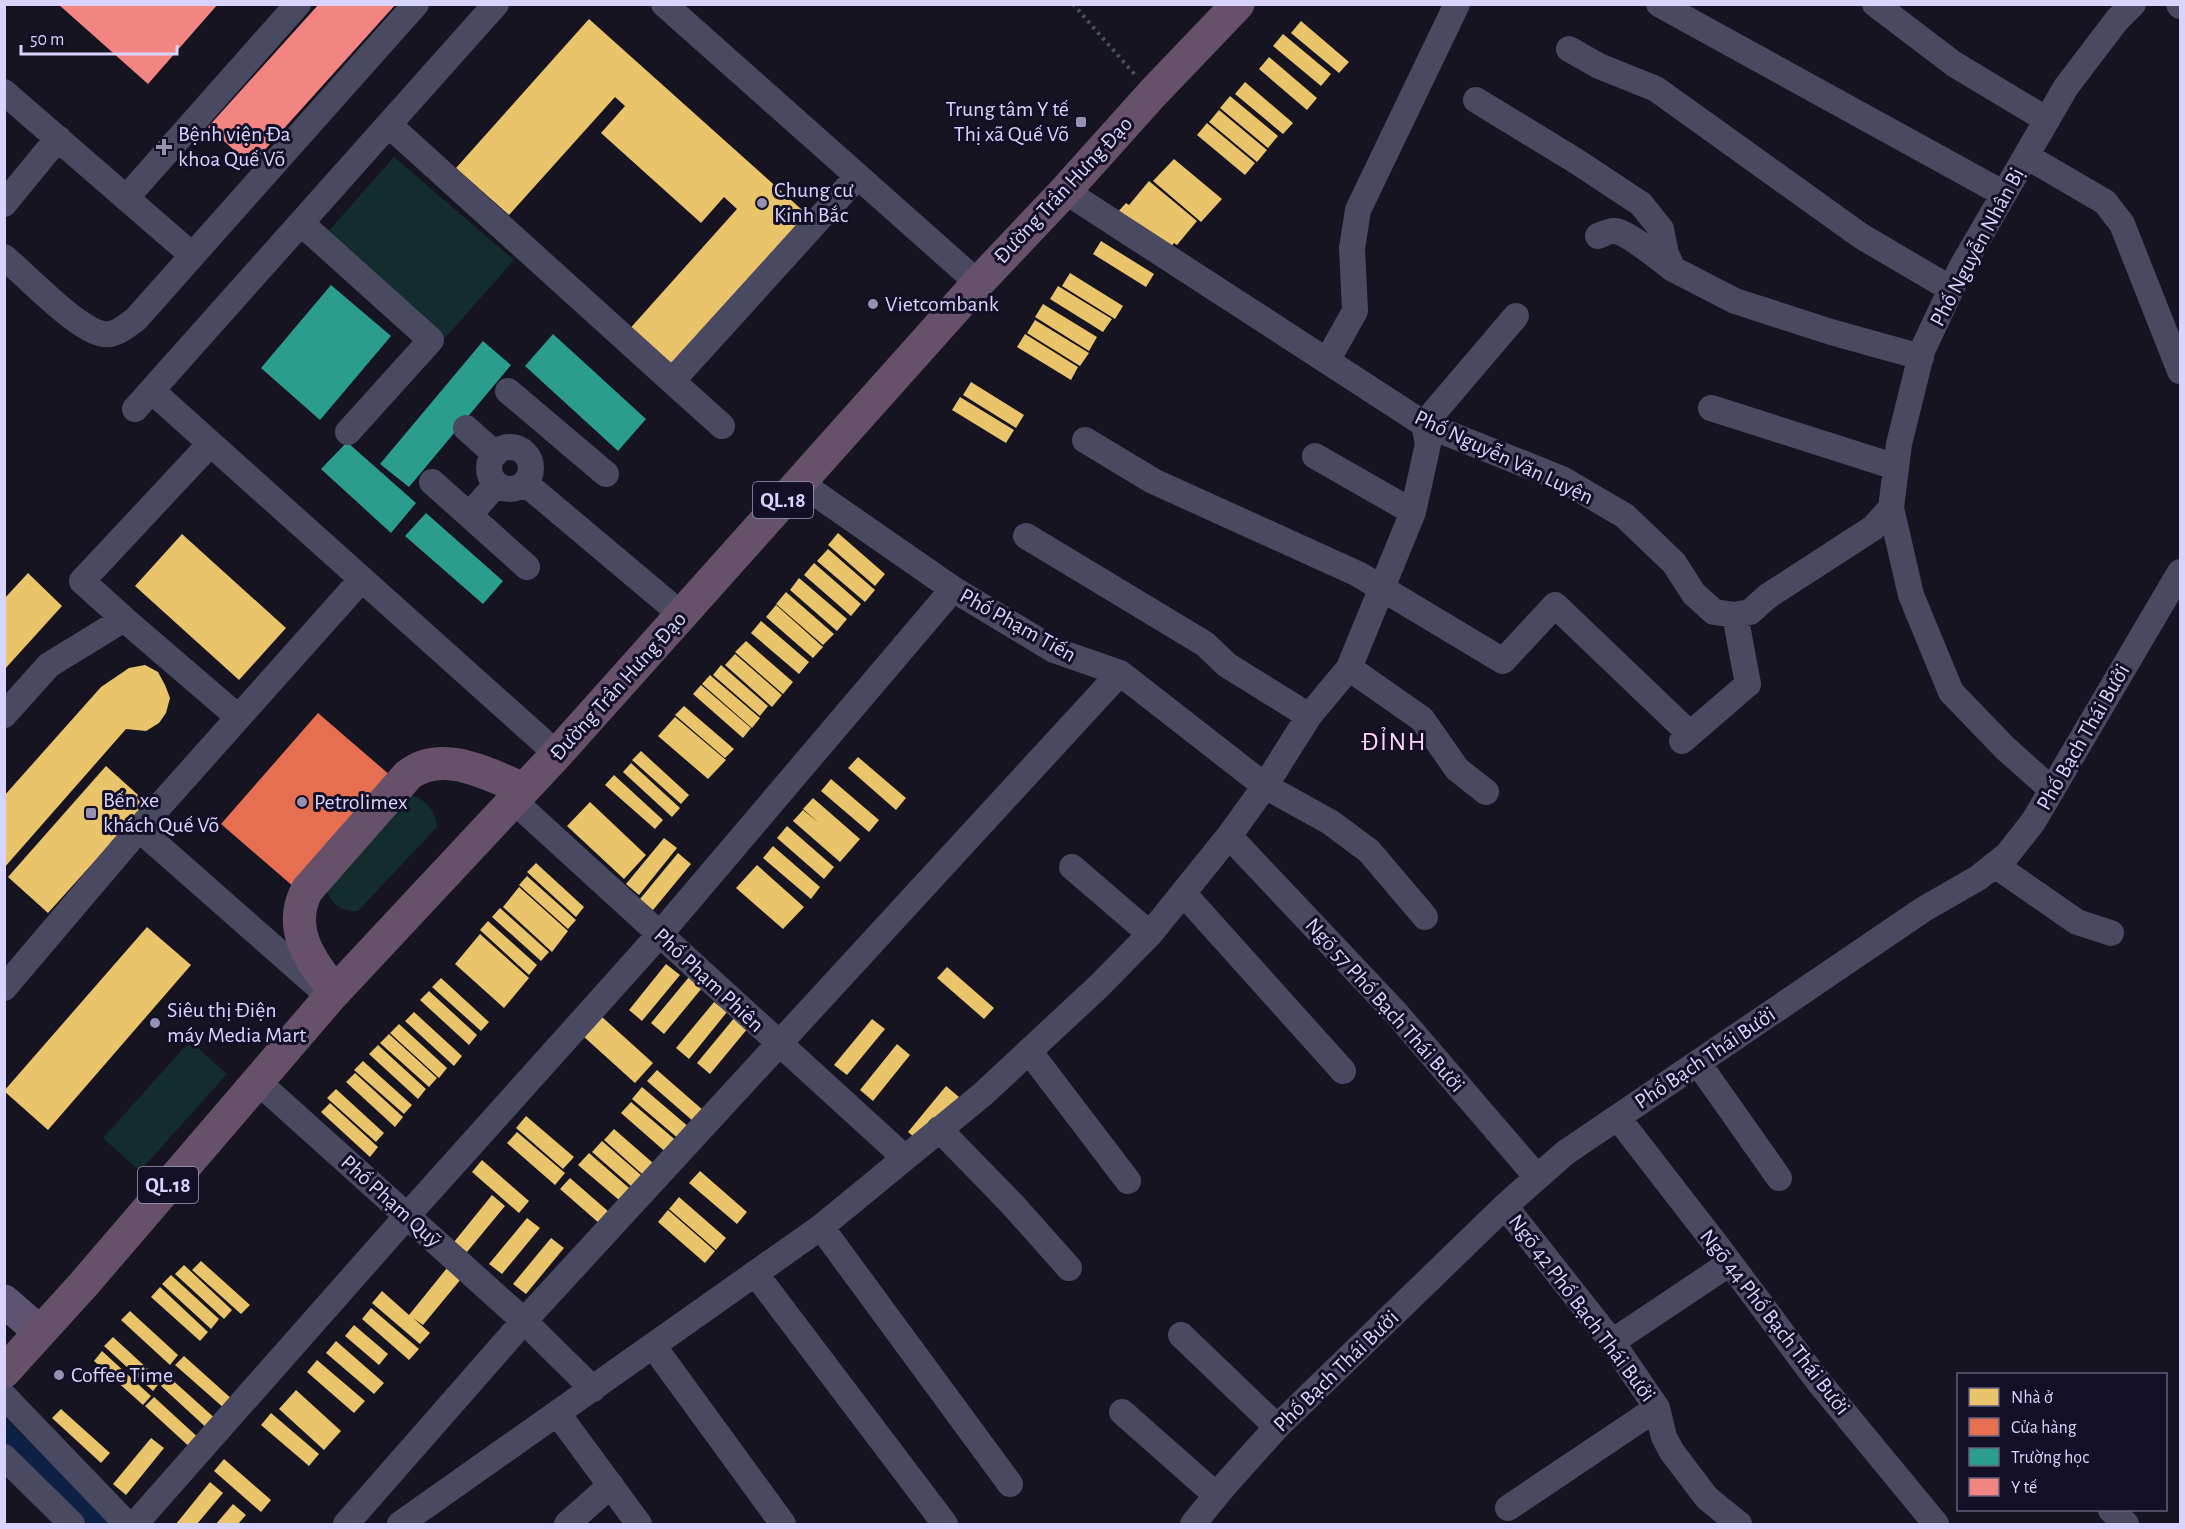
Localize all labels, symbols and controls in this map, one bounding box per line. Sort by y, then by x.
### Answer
scale bar [21,18,177,56]
text: 50 m [30,31,64,49]
place label: Trung tâm Y tế Thị xã Quế Võ [946,98,1069,145]
street label: Đường Trần Hưng Đạo [990,112,1136,268]
marker: Trung tâm Y tế Thị xã Quế Võ [1074,115,1088,129]
place label: Bệnh viện Đa khoa Quế Võ [178,123,291,170]
marker: Bệnh viện Đa khoa Quế Võ [155,138,173,156]
street label: Phố Nguyễn Nhân Bị [1926,164,2028,330]
place label: Chung cư Kinh Bắc [774,179,854,226]
marker: Chung cư Kinh Bắc [755,196,769,210]
place label: Vietcombank [885,293,999,315]
marker: Vietcombank [866,297,880,311]
street label: Phố Nguyễn Văn Luyện [1411,406,1597,508]
road number: QL.18 [753,482,813,518]
street label: Phố Phạm Tiến [956,584,1080,666]
street label: Đường Trần Hưng Đạo [546,607,690,765]
street label: Phố Bạch Thái Bưởi [2032,660,2134,814]
district label: ĐỈNH [1361,727,1427,755]
place label: Bến xe khách Quế Võ [103,789,219,836]
place label: Petrolimex [314,791,408,813]
marker: Petrolimex [295,795,309,809]
marker: Bến xe khách Quế Võ [84,806,98,820]
street label: Ngõ 57 Phố Bạch Thái Bưởi [1301,914,1469,1096]
street label: Phố Phạm Phiên [650,924,768,1036]
place label: Siêu thị Điện máy Media Mart [167,999,306,1046]
street label: Phố Bạch Thái Bưởi [1631,1003,1779,1113]
marker: Siêu thị Điện máy Media Mart [148,1016,162,1030]
street label: Phố Phạm Quỹ [337,1151,446,1252]
road number: QL.18 [138,1167,198,1203]
street label: Ngõ 42 Phố Bạch Thái Bưởi [1505,1210,1659,1406]
street label: Ngõ 44 Phố Bạch Thái Bưởi [1696,1225,1854,1419]
street label: Phố Bạch Thái Bưởi [1269,1306,1403,1436]
place label: Coffee Time [71,1364,173,1386]
marker: Coffee Time [52,1368,66,1382]
legend [1957,1373,2167,1511]
text: Nhà ở [2011,1389,2053,1407]
text: Cửa hàng [2011,1419,2077,1437]
text: Trường học [2011,1449,2089,1467]
text: Y tế [2011,1478,2037,1497]

